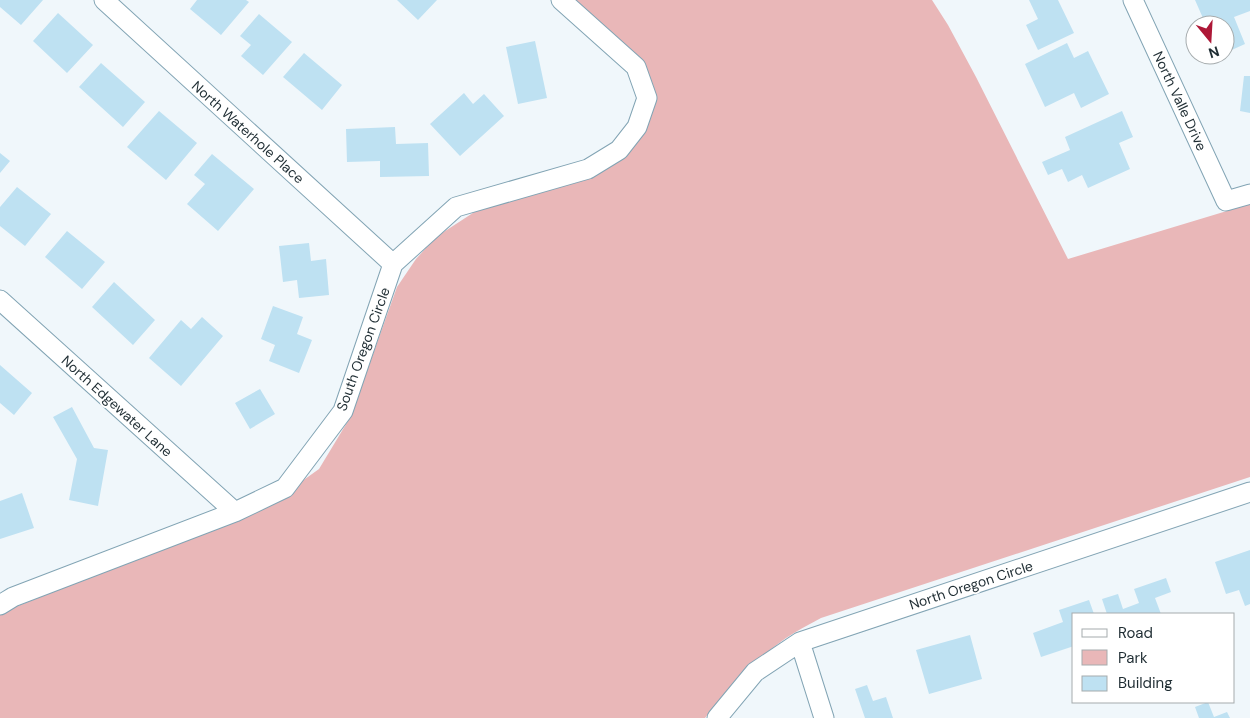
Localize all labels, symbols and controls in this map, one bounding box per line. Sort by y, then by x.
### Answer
north arrow [1185,15,1235,65]
text: N [1206,42,1222,63]
street label: North Valle Drive [1149,48,1211,154]
street label: North Waterhole Place [188,77,308,187]
street label: South Oregon Circle [332,285,394,413]
street label: North Edgewater Lane [58,351,176,461]
street label: North Oregon Circle [907,556,1035,614]
legend [1072,613,1235,703]
text: Road [1118,623,1153,643]
text: Park [1118,648,1148,668]
text: Building [1118,673,1173,693]

